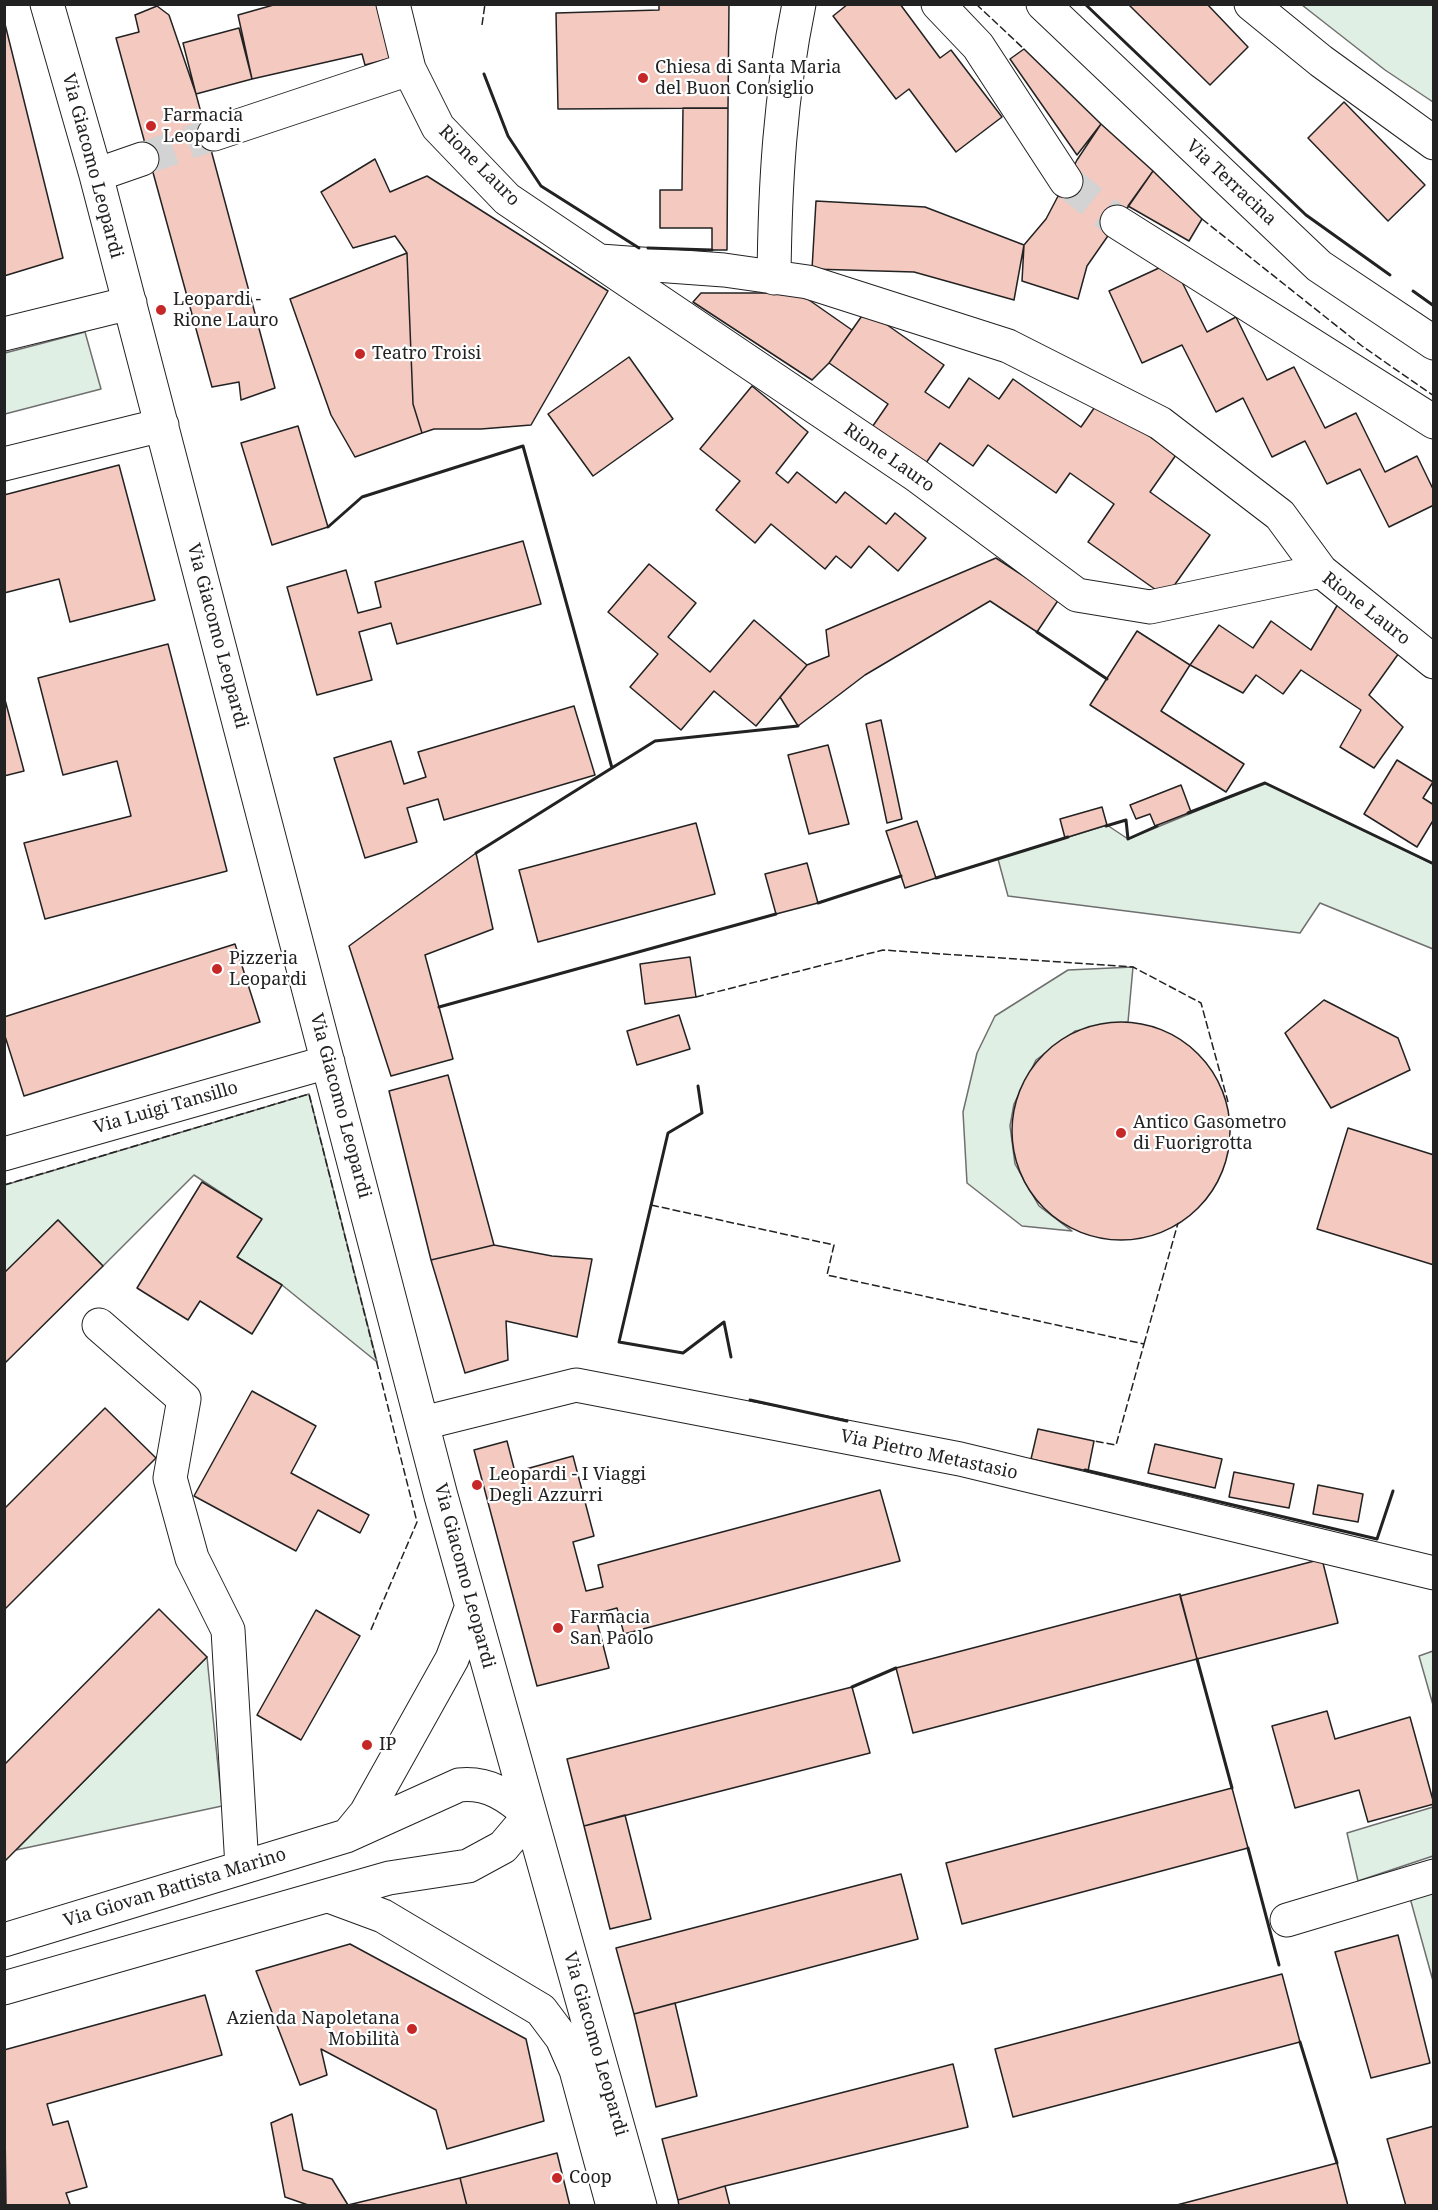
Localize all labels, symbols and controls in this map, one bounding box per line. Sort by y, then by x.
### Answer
place label: Chiesa di Santa Maria del Buon Consiglio [655,57,841,100]
street label: Via Giacomo Leopardi [57,71,127,261]
marker: Chiesa di Santa Maria del Buon Consiglio [636,71,650,85]
place label: Farmacia Leopardi [163,105,243,148]
marker: Farmacia Leopardi [144,119,158,133]
street label: Rione Lauro [434,121,524,211]
street label: Via Terracina [1181,136,1281,230]
place label: Leopardi - Rione Lauro [173,289,279,332]
marker: Leopardi - Rione Lauro [154,303,168,317]
place label: Teatro Troisi [372,343,481,365]
marker: Teatro Troisi [353,347,367,361]
street label: Rione Lauro [840,419,938,497]
street label: Via Giacomo Leopardi [182,541,252,731]
street label: Rione Lauro [1318,568,1414,650]
place label: Pizzeria Leopardi [229,948,307,990]
marker: Pizzeria Leopardi [210,962,224,976]
street label: Via Giacomo Leopardi [305,1011,375,1201]
street label: Via Luigi Tansillo [91,1077,241,1139]
place label: Antico Gasometro di Fuorigrotta [1133,1112,1287,1154]
marker: Antico Gasometro di Fuorigrotta [1114,1126,1128,1140]
street label: Via Pietro Metastasio [838,1426,1020,1484]
place label: Leopardi - I Viaggi Degli Azzurri [489,1464,646,1506]
marker: Leopardi - I Viaggi Degli Azzurri [470,1478,484,1492]
street label: Via Giacomo Leopardi [429,1481,499,1671]
place label: Farmacia San Paolo [570,1607,654,1650]
marker: Farmacia San Paolo [551,1621,565,1635]
place label: IP [379,1734,396,1756]
marker: IP [360,1738,374,1752]
street label: Via Giovan Battista Marino [61,1844,289,1932]
street label: Via Giacomo Leopardi [558,1949,632,2139]
place label: Azienda Napoletana Mobilità [227,2008,400,2050]
marker: Azienda Napoletana Mobilità [405,2022,419,2036]
place label: Coop [569,2167,612,2189]
marker: Coop [550,2171,564,2185]

